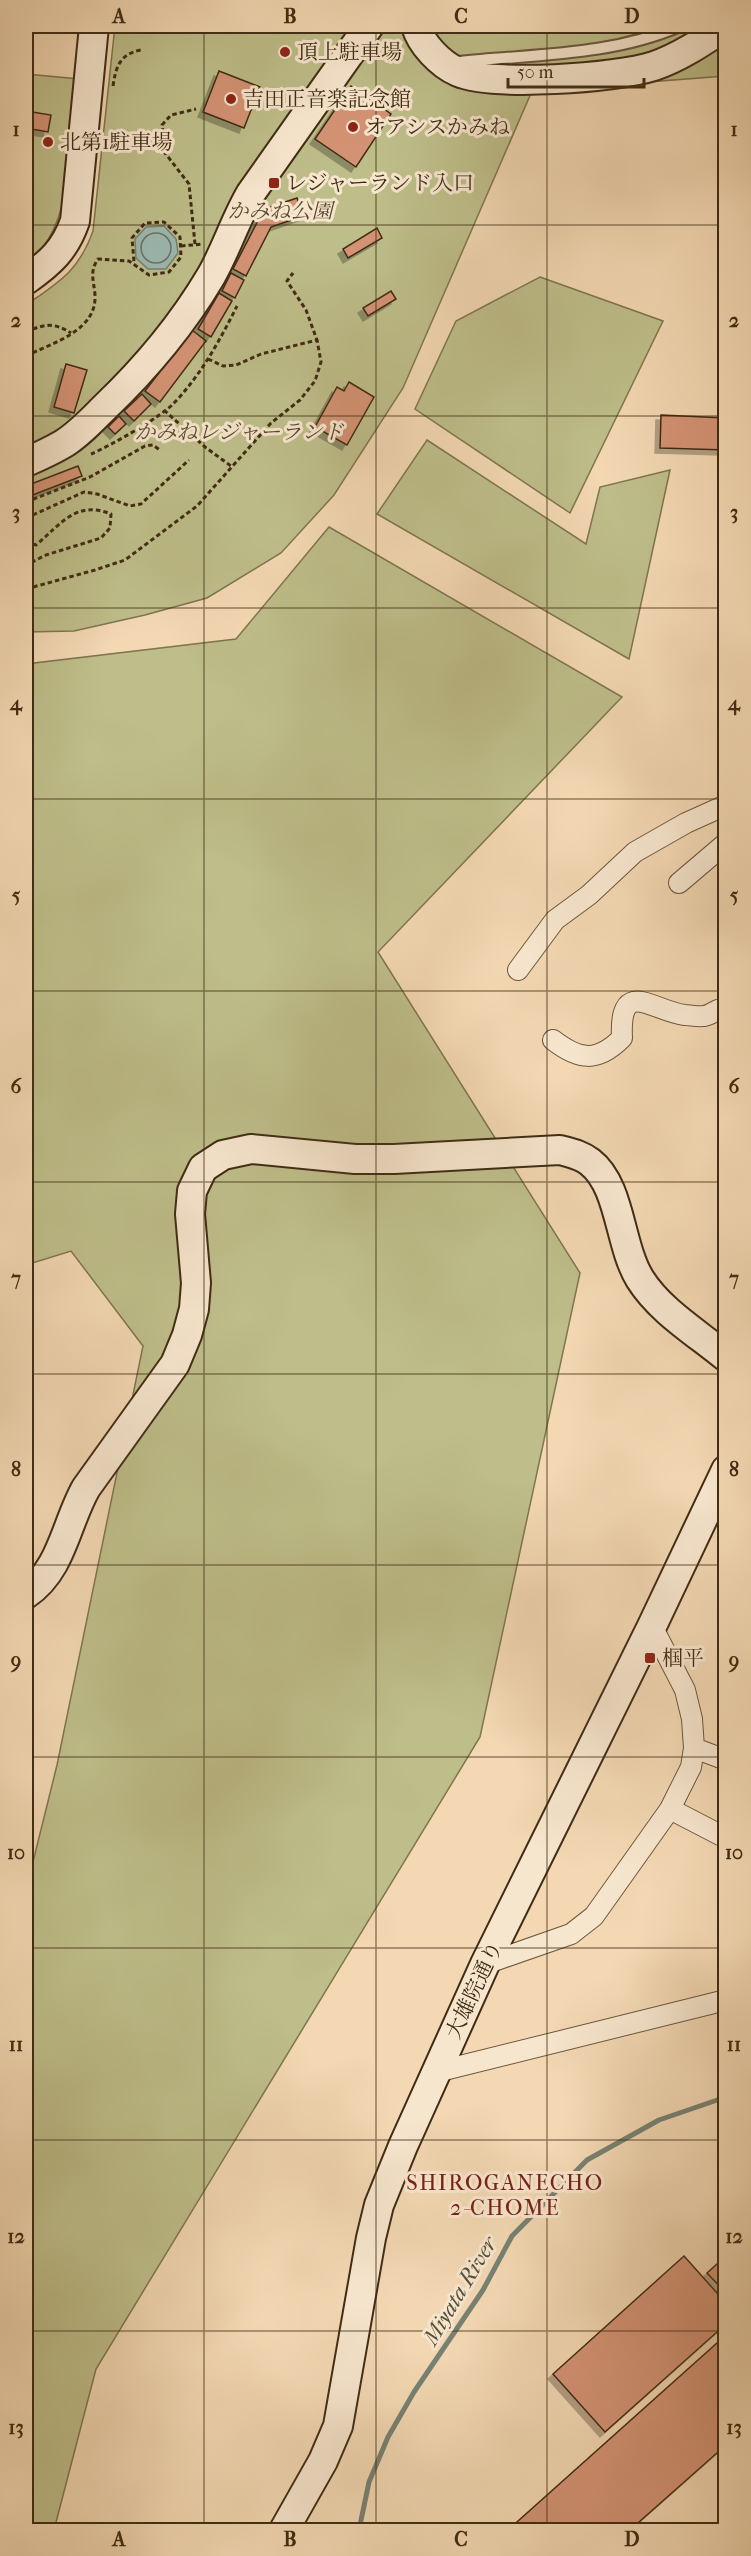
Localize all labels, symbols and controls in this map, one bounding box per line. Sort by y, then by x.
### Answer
text: A [111,5,127,28]
text: B [283,5,297,28]
text: C [454,5,468,28]
text: D [624,5,640,28]
place label: 頂上駐車場 [297,40,402,64]
marker: 頂上駐車場 [278,45,292,59]
scale bar [508,51,644,89]
text: 50 m [517,62,554,83]
place label: 吉田正音楽記念館 [243,87,411,111]
marker: 吉田正音楽記念館 [224,92,238,106]
place label: オアシスかみね [365,115,510,139]
text: 1 [12,118,20,141]
text: 1 [730,118,738,141]
marker: オアシスかみね [346,120,360,134]
place label: 北第1駐車場 [60,130,173,154]
marker: 北第1駐車場 [41,135,55,149]
place label: レジャーランド入口 [286,171,474,195]
marker: レジャーランド入口 [267,176,281,190]
park label: かみね公園 [228,199,335,223]
text: 2 [11,309,21,332]
text: 2 [729,309,739,332]
park label: かみねレジャーランド [134,420,345,444]
text: 3 [12,501,20,524]
text: 3 [730,501,738,524]
text: 4 [9,692,23,716]
text: 4 [727,692,741,716]
text: 5 [12,884,21,907]
text: 5 [730,884,739,907]
text: 6 [11,1075,23,1098]
text: 6 [729,1075,741,1098]
text: 7 [10,1267,21,1290]
text: 7 [728,1267,739,1290]
text: 8 [11,1458,21,1481]
text: 8 [729,1458,739,1481]
place label: 椢平 [662,1646,704,1670]
text: 9 [10,1650,21,1673]
text: 9 [728,1650,739,1673]
marker: 椢平 [643,1651,657,1665]
text: 10 [7,1841,25,1864]
text: 10 [725,1841,743,1864]
street label: 大雄院通り [441,1937,507,2043]
text: 11 [9,2033,23,2056]
text: 11 [727,2033,741,2056]
district label: SHIROGANECHO 2-CHOME [406,2170,604,2221]
text: 12 [7,2225,25,2248]
text: 12 [725,2225,743,2248]
water label: Miyata River [417,2230,504,2352]
text: 13 [8,2416,24,2439]
text: 13 [726,2416,742,2439]
text: A [111,2528,127,2551]
text: B [283,2528,297,2551]
text: C [454,2528,468,2551]
text: D [624,2528,640,2551]

